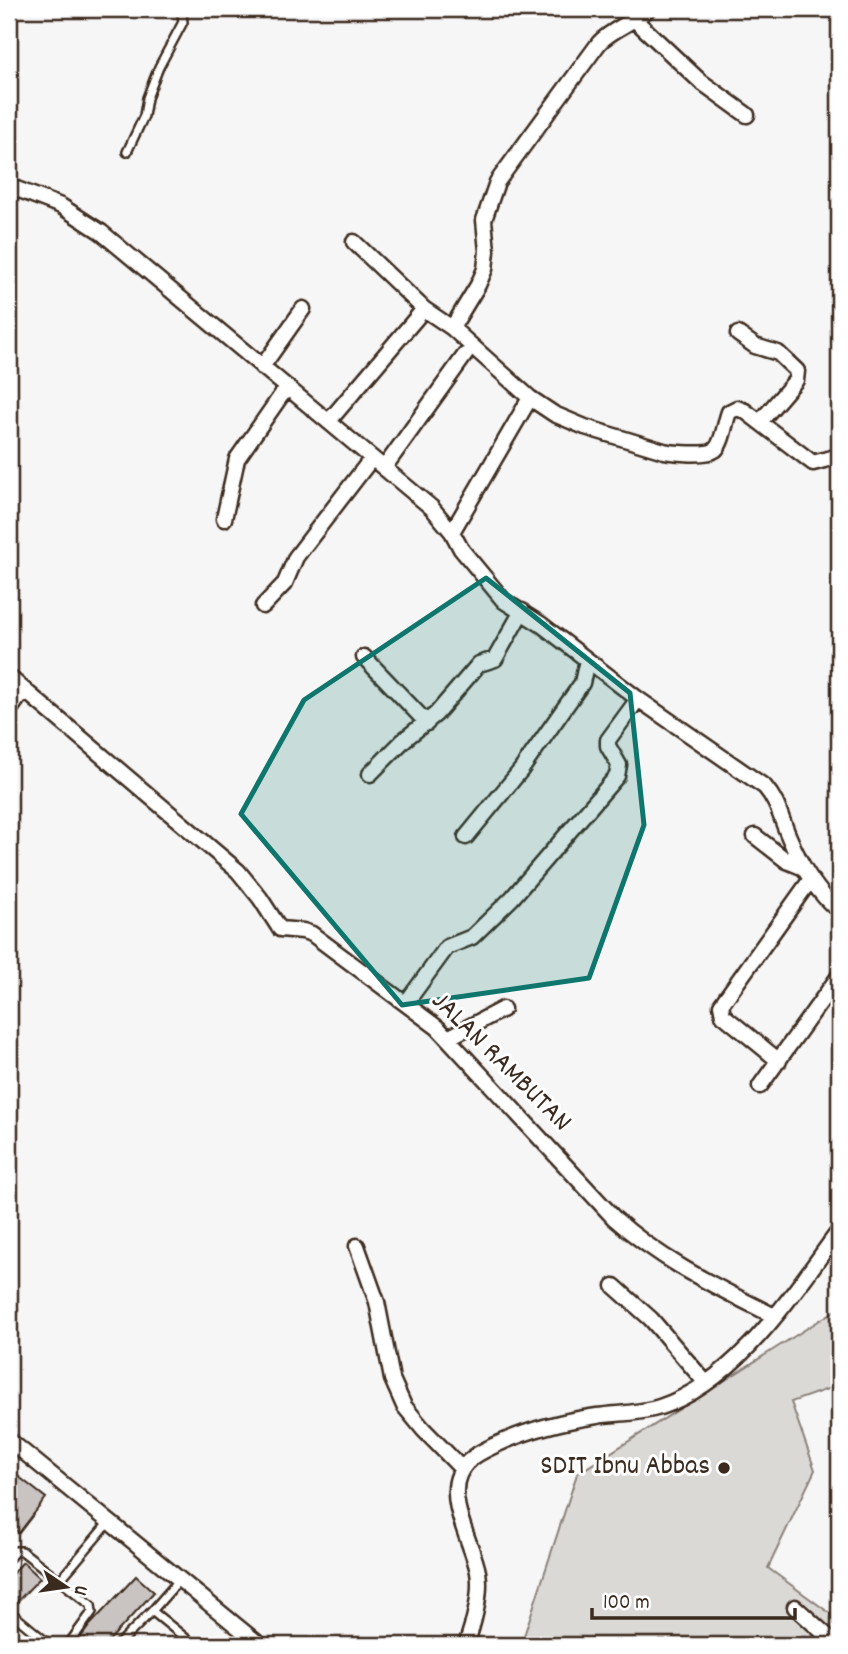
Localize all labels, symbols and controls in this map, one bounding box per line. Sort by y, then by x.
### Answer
street label: JALAN RAMBUTAN [420,983,580,1143]
place label: SDIT Ibnu Abbas [540,1448,710,1488]
marker: SDIT Ibnu Abbas [716,1460,732,1476]
north arrow [32,1552,102,1622]
scale bar [592,1577,796,1621]
text: U [65,1583,93,1598]
text: 100 m [603,1589,650,1619]

